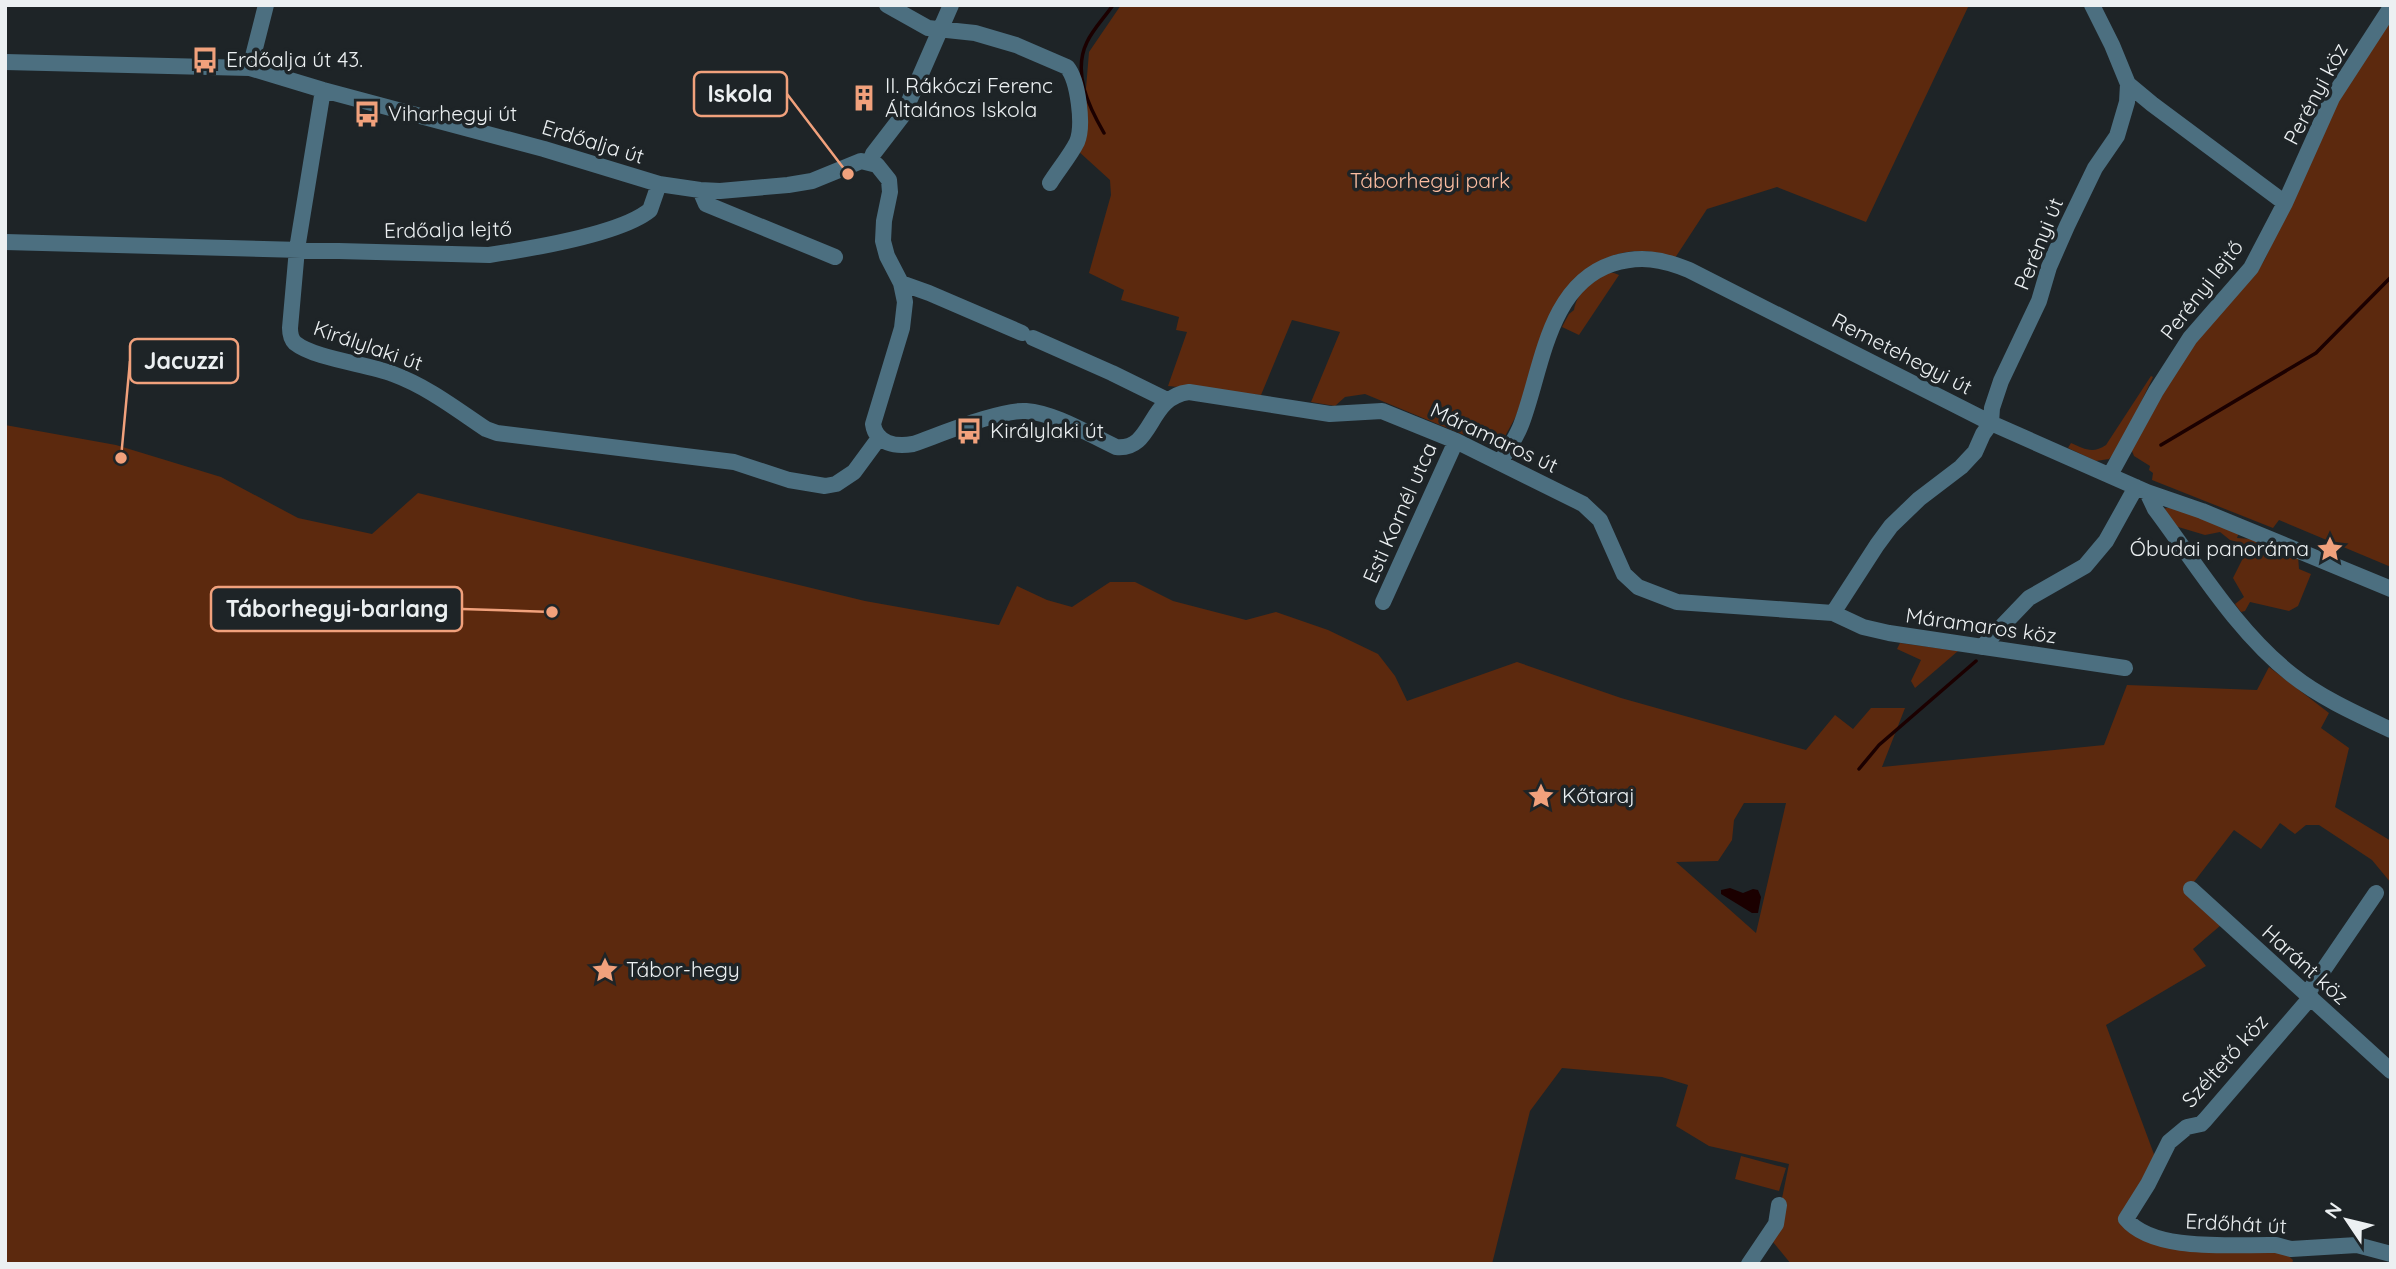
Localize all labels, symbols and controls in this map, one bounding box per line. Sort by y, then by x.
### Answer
street label: Perényi köz [2277,38,2353,149]
bus stop icon: Erdőalja út 43. [190,45,220,75]
place label: Erdőalja út 43. [226,46,363,72]
callout: Iskola [694,72,787,116]
place label: II. Rákóczi Ferenc Általános Iskola [885,72,1053,122]
text: Iskola [708,79,773,108]
building icon: II. Rákóczi Ferenc Általános Iskola [849,83,879,113]
bus stop icon: Viharhegyi út [352,99,382,129]
place label: Viharhegyi út [388,100,517,126]
street label: Erdőalja út [539,113,648,169]
park label: Táborhegyi park [1350,167,1510,193]
street label: Perényi út [2008,194,2068,293]
street label: Erdőalja lejtő [384,215,512,243]
street label: Perényi lejtő [2154,234,2248,345]
street label: Remetehegyi út [1828,307,1977,400]
street label: Királylaki út [310,314,426,376]
callout: Jacuzzi [130,339,238,383]
text: Jacuzzi [144,346,224,375]
street label: Máramaros út [1427,396,1562,478]
bus stop icon: Királylaki út [954,416,984,446]
place label: Királylaki út [990,417,1104,443]
street label: Esti Kornél utca [1357,438,1442,587]
place icon: Óbudai panoráma [2315,534,2345,564]
place label: Óbudai panoráma [2130,535,2309,561]
callout: Táborhegyi-barlang [211,587,462,631]
text: Táborhegyi-barlang [226,594,448,623]
street label: Máramaros köz [1904,602,2058,648]
place icon: Kőtaraj [1526,781,1556,811]
place label: Kőtaraj [1562,782,1635,808]
street label: Haránt köz [2257,919,2354,1010]
place icon: Tábor-hegy [590,955,620,985]
place label: Tábor-hegy [626,956,740,982]
street label: Széltető köz [2176,1008,2273,1112]
north arrow [2312,1185,2382,1255]
text: N [2319,1198,2347,1223]
street label: Erdőhát út [2185,1207,2287,1239]

